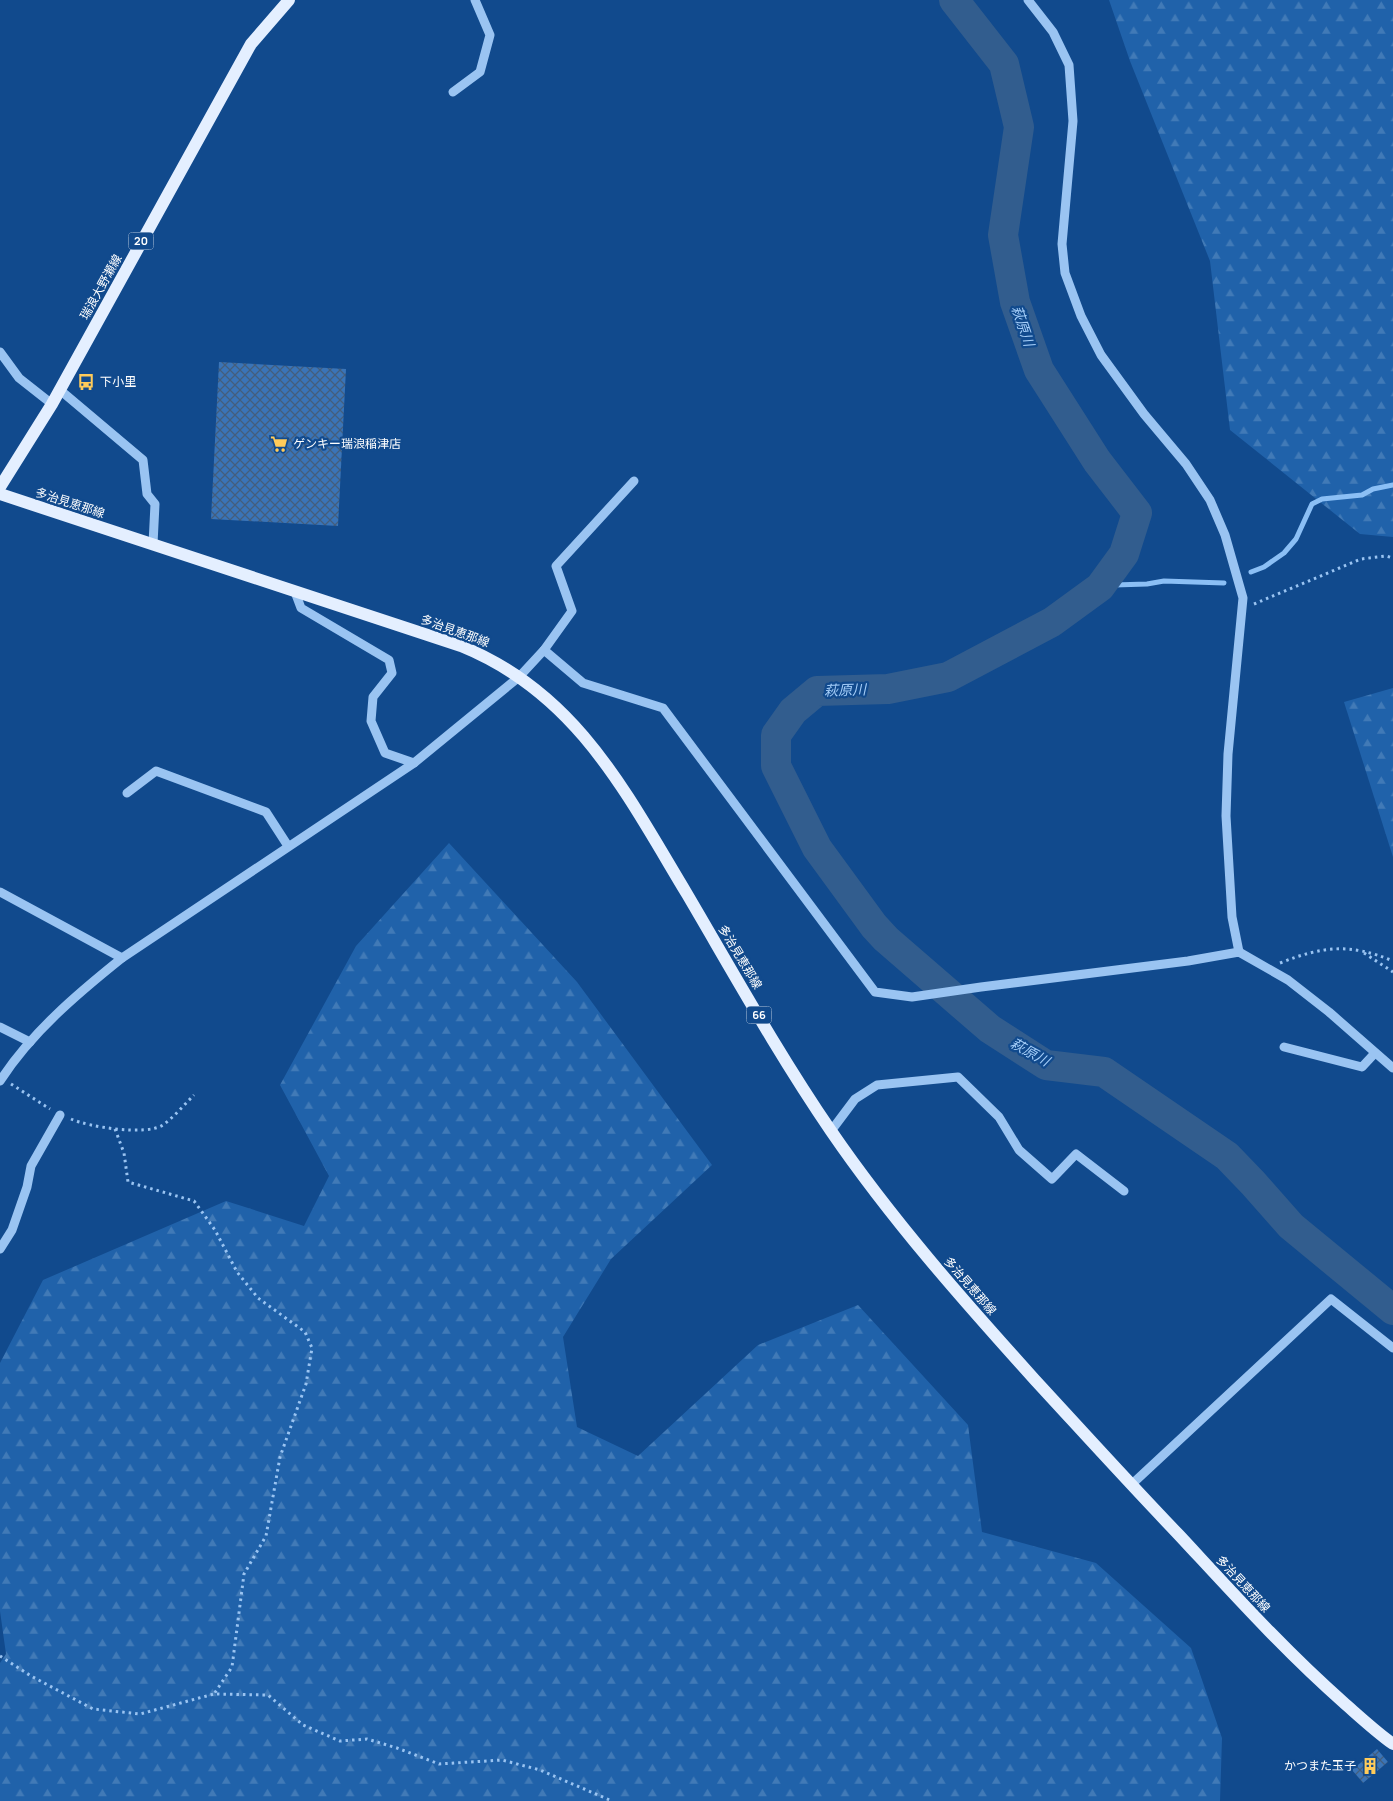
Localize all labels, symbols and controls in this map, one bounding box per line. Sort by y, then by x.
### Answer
road number: 20 [128,232,154,250]
street label: 瑞浪大野瀬線 [76,251,125,322]
water label: 萩原川 [1008,303,1040,351]
bus stop icon: 下小里 [76,372,96,392]
place label: 下小里 [100,373,136,390]
supermarket icon: ゲンキー瑞浪稲津店 [269,434,289,454]
place label: ゲンキー瑞浪稲津店 [293,435,401,452]
street label: 多治見恵那線 [33,483,107,522]
street label: 多治見恵那線 [418,610,492,651]
water label: 萩原川 [824,679,868,700]
street label: 多治見恵那線 [715,921,766,992]
road number: 66 [746,1006,772,1024]
water label: 萩原川 [1007,1033,1055,1071]
street label: 多治見恵那線 [940,1253,1000,1318]
street label: 多治見恵那線 [1213,1552,1274,1616]
building icon: かつまた玉子 [1360,1756,1380,1776]
place label: かつまた玉子 [1284,1757,1356,1774]

